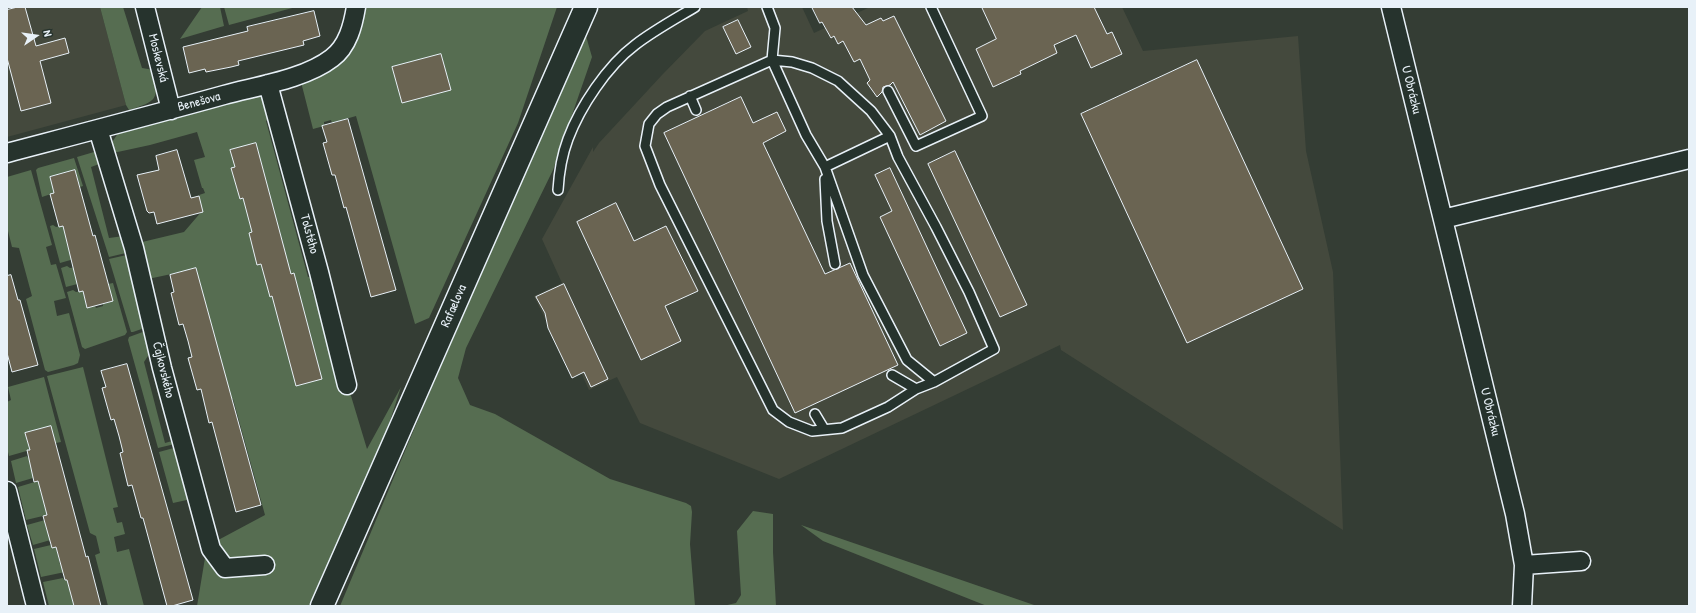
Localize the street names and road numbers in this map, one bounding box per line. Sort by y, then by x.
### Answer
street label: Moskevská [144,32,172,84]
street label: U Obrázku [1398,64,1424,116]
street label: Benešova [176,89,222,115]
street label: Tolstého [296,213,322,255]
street label: Rafaelova [438,282,470,330]
street label: Čajkovského [148,340,178,400]
street label: U Obrázku [1477,386,1503,438]

